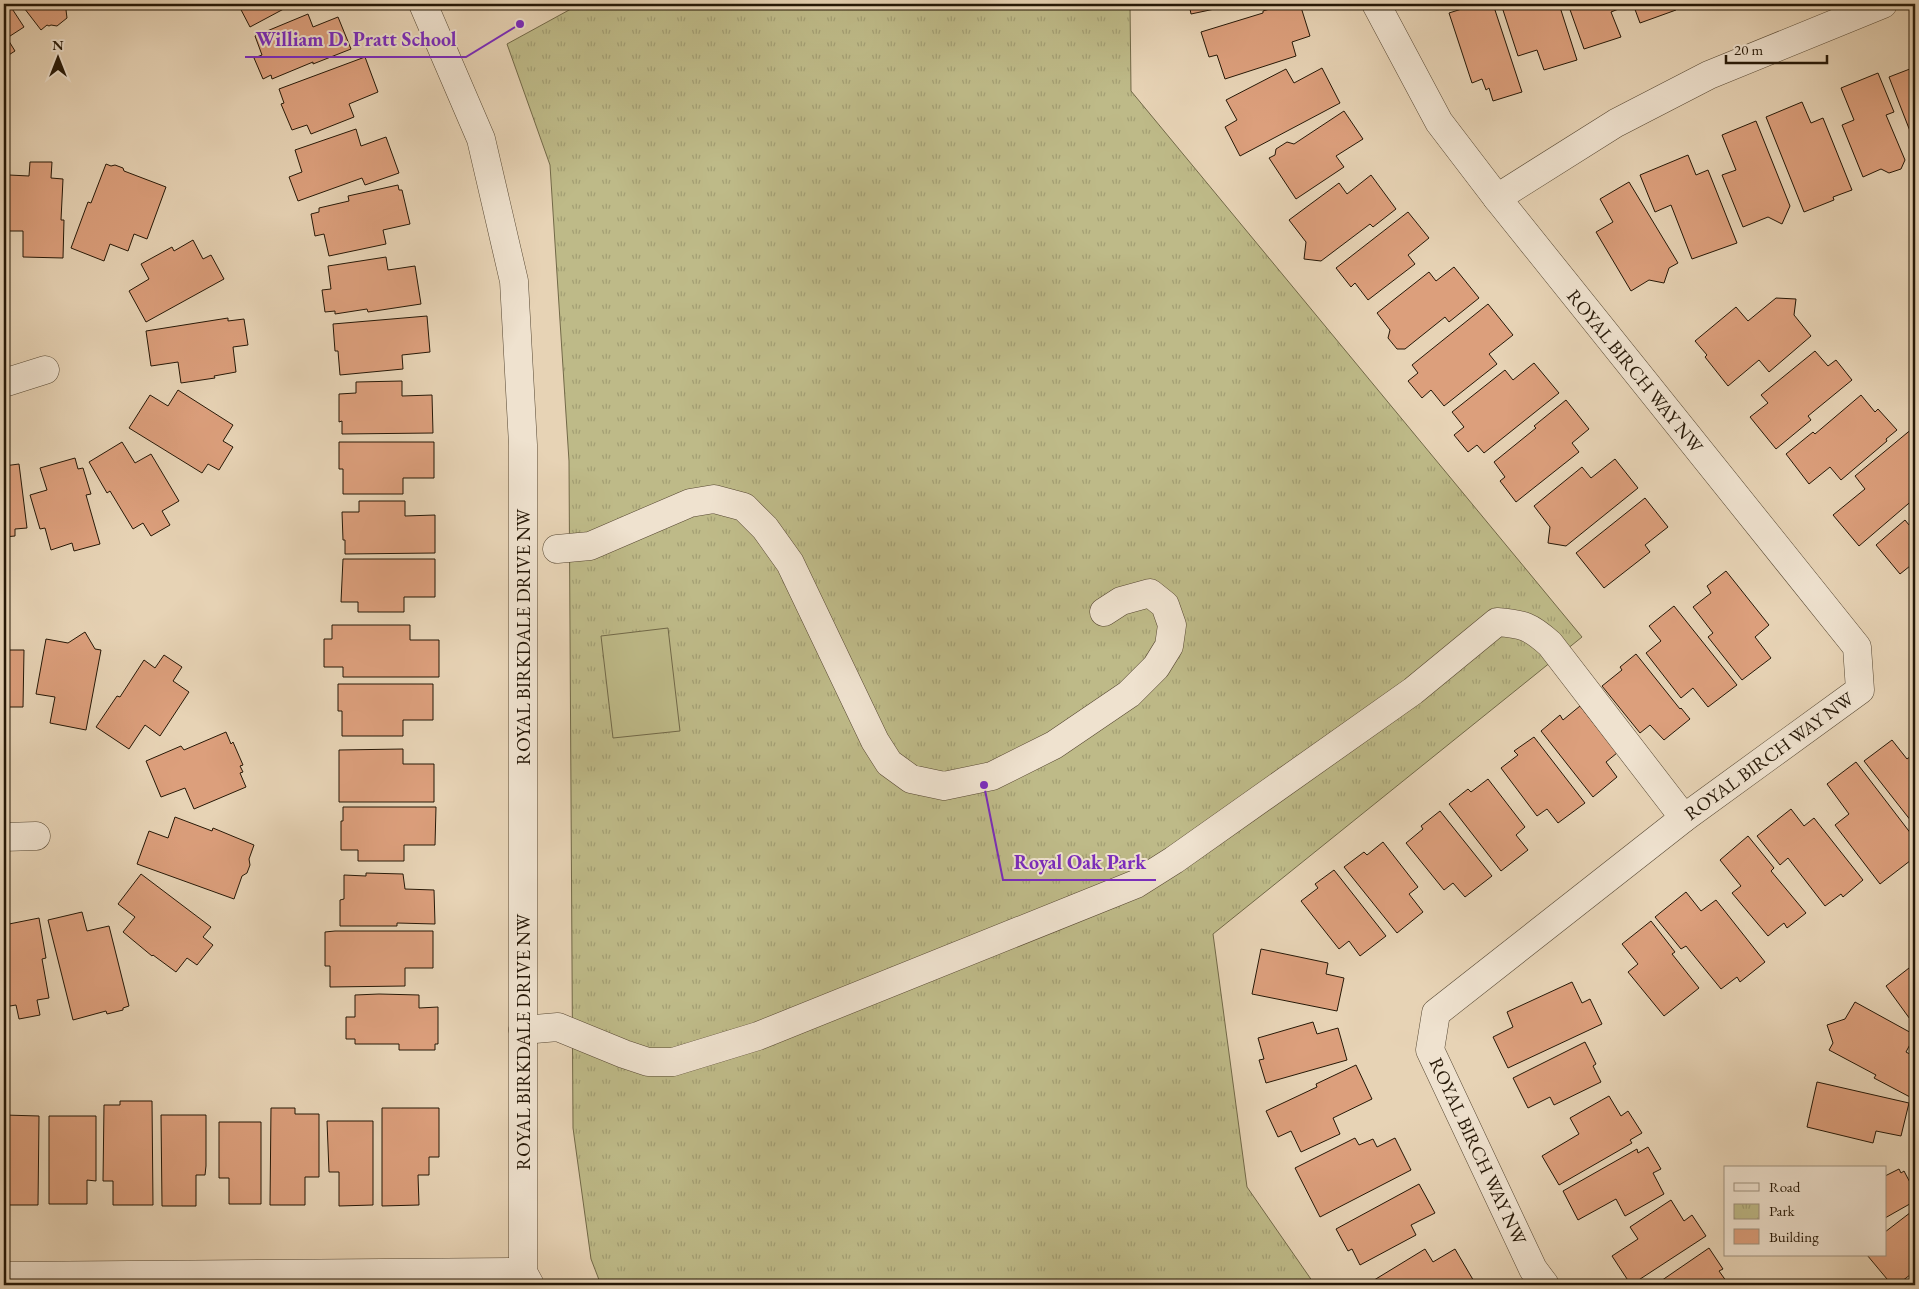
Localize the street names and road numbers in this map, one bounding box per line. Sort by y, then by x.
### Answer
street label: ROYAL BIRCH WAY NW [1561,284,1709,458]
street label: ROYAL BIRKDALE DRIVE NW [511,508,536,765]
street label: ROYAL BIRCH WAY NW [1679,686,1859,826]
street label: ROYAL BIRKDALE DRIVE NW [511,913,536,1170]
street label: ROYAL BIRCH WAY NW [1424,1054,1533,1249]

